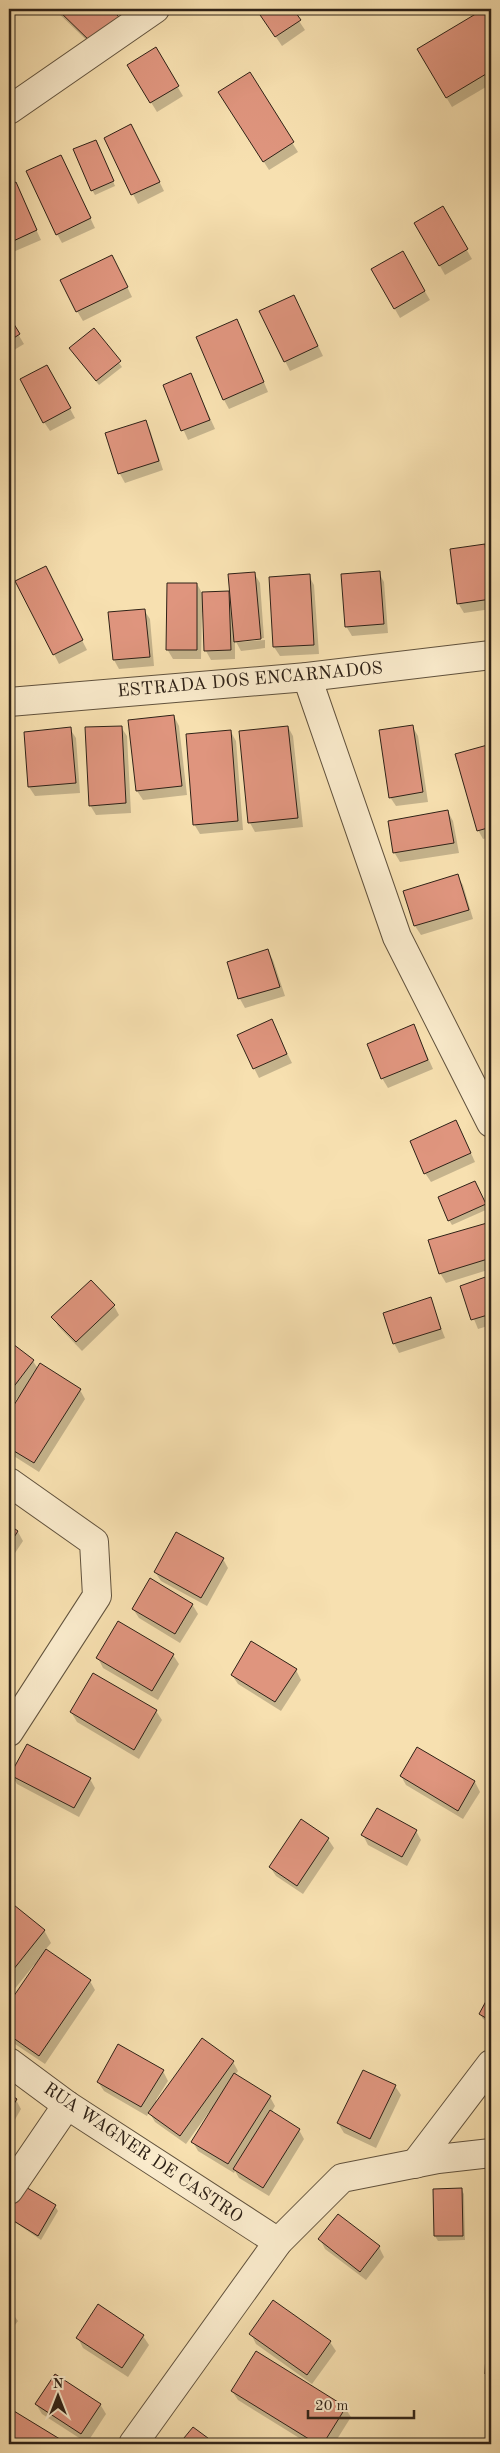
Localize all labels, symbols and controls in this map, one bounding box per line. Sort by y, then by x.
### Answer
street label: ESTRADA DOS ENCARNADOS [116,659,384,701]
street label: RUA WAGNER DE CASTRO [40,2080,246,2226]
north arrow [32,2370,82,2420]
text: N [53,2377,64,2391]
scale bar [308,2388,414,2420]
text: 20 m [315,2399,349,2414]

